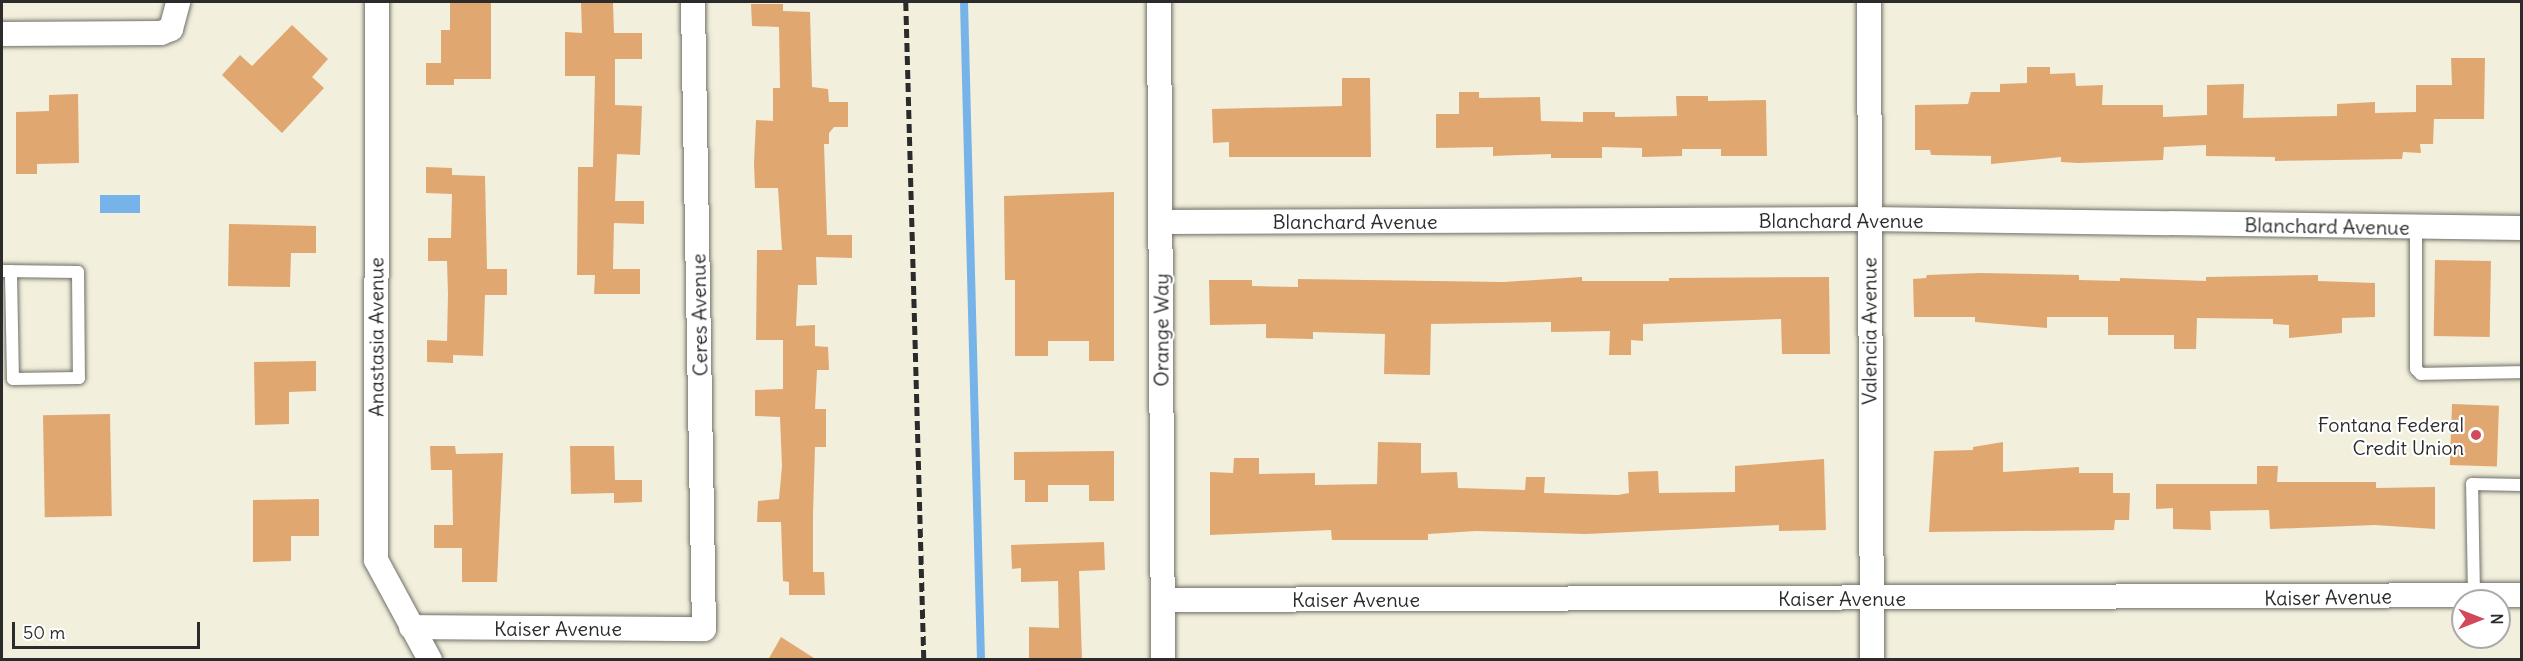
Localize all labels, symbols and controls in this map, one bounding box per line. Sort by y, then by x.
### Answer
street label: Blanchard Avenue [1758,208,1924,232]
street label: Blanchard Avenue [1272,209,1438,233]
street label: Blanchard Avenue [2244,213,2410,239]
street label: Ceres Avenue [686,253,712,377]
street label: Anastasia Avenue [364,257,388,417]
street label: Valencia Avenue [1857,257,1881,405]
street label: Orange Way [1149,273,1173,387]
place label: Fontana Federal Credit Union [2318,412,2464,459]
marker: Fontana Federal Credit Union [2469,428,2483,442]
street label: Kaiser Avenue [2264,584,2392,610]
street label: Kaiser Avenue [1778,586,1906,610]
street label: Kaiser Avenue [1292,587,1420,611]
north arrow [2451,589,2511,649]
scale bar [15,610,202,648]
text: N [2487,613,2507,625]
street label: Kaiser Avenue [494,616,622,640]
text: 50 m [23,621,65,644]

